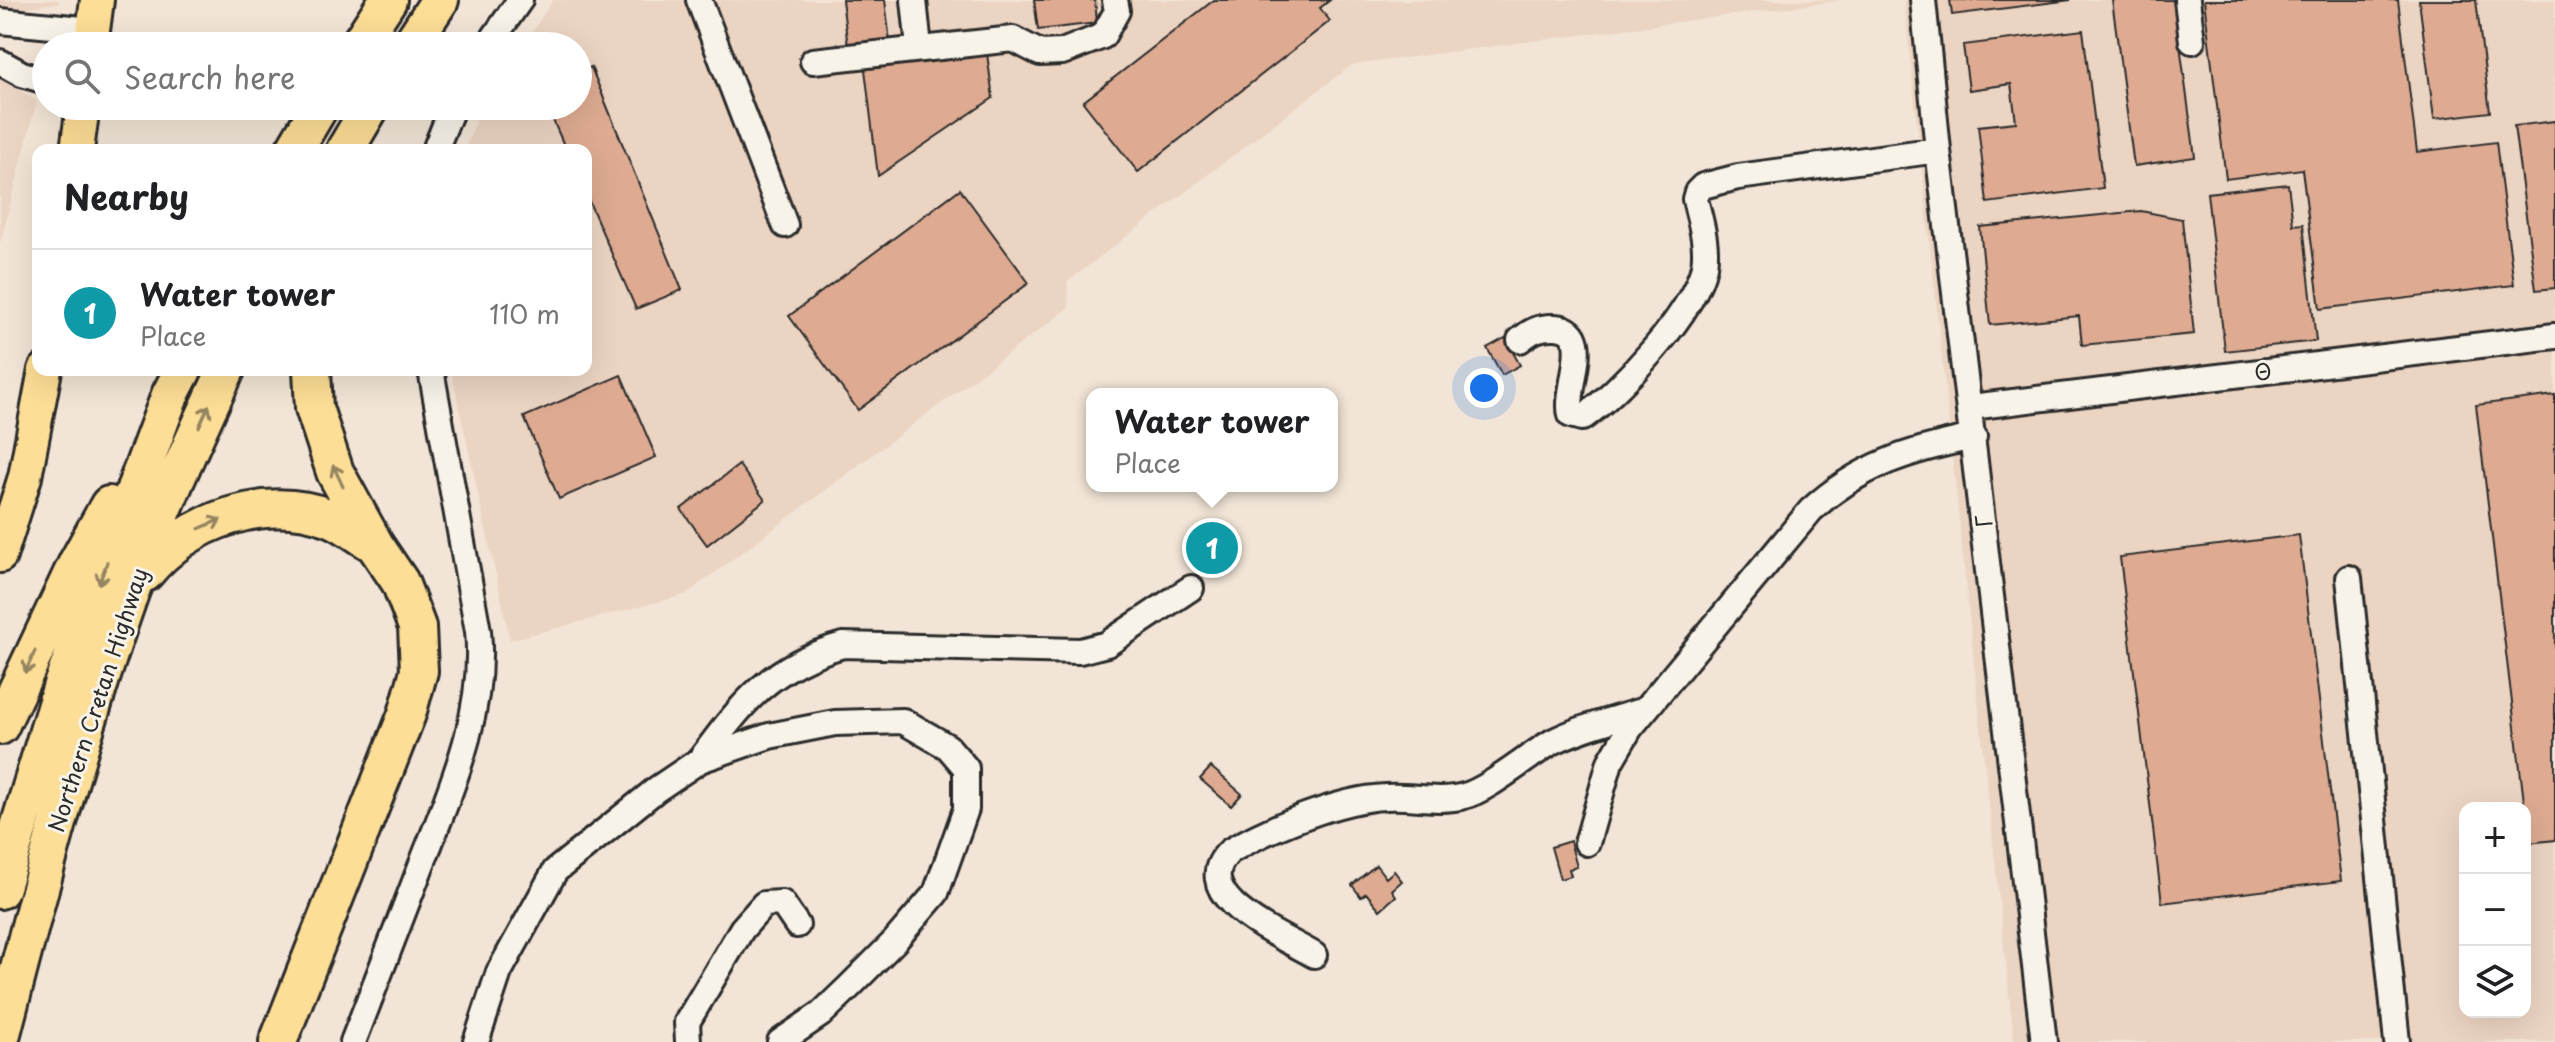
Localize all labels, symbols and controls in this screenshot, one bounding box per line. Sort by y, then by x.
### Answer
search box [32,32,592,120]
icon: search [60,54,104,98]
text: Search here [124,54,296,99]
text: Nearby [64,170,189,222]
text: Water tower [140,271,335,316]
text: 1 [84,294,96,333]
text: 110 m [489,294,560,333]
text: Place [140,316,206,355]
street label: Θ [2252,353,2274,388]
your location [1464,368,1504,408]
popup [1086,388,1338,492]
text: Water tower [1114,398,1310,443]
one-way arrow [197,405,212,429]
text: Place [1114,443,1181,482]
one-way arrow [330,465,345,489]
street label: Γ [1965,513,2000,529]
one-way arrow [197,515,222,530]
pin: 1 [1186,518,1238,578]
one-way arrow [95,560,109,585]
street label: Northern Cretan Highway [38,563,155,836]
one-way arrow [22,650,37,674]
map controls [2459,802,2531,1018]
button: + [2459,802,2531,874]
button: − [2459,874,2531,946]
button: layers [2459,946,2531,1018]

